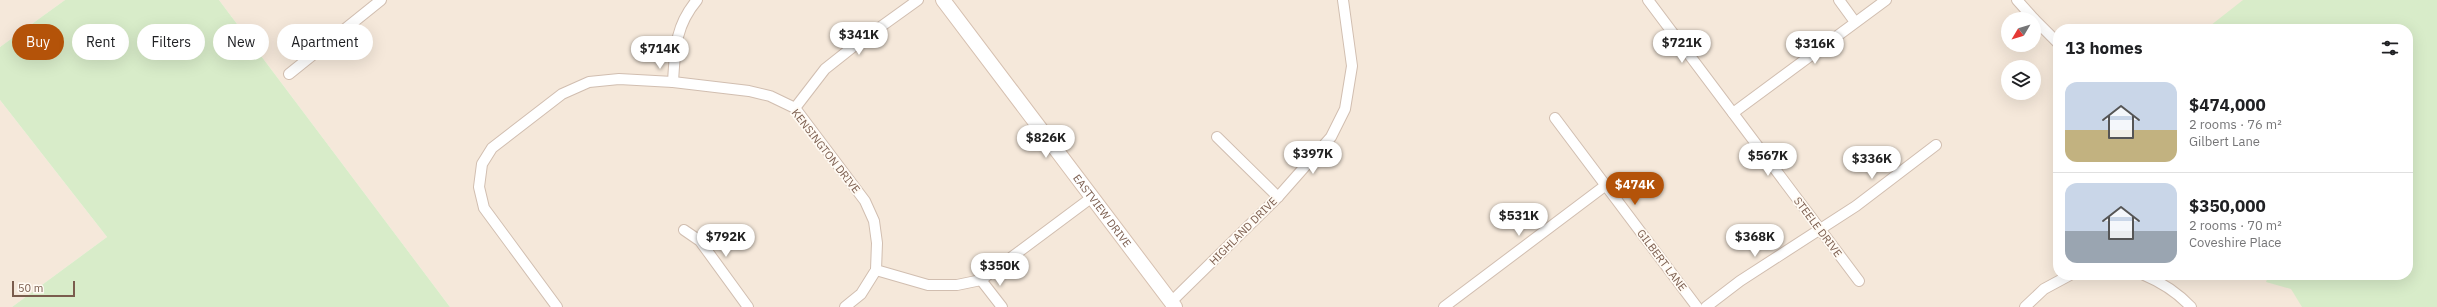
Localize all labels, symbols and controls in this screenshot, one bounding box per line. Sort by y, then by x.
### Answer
north arrow [2001,12,2041,52]
map controls [2001,12,2041,100]
pin: $341K [831,22,887,56]
chip: Buy [12,24,64,60]
chip: Rent [72,24,129,60]
chip: Filters [137,24,205,60]
chip: New [213,24,269,60]
chip: Apartment [277,24,373,60]
text: $341K [839,26,879,43]
pin: $721K [1654,30,1710,64]
pin: $316K [1787,31,1843,65]
text: $721K [1662,34,1702,51]
text: $316K [1795,35,1835,52]
pin: $714K [632,36,688,70]
text: 13 homes [2065,37,2142,59]
icon: filters [2379,37,2401,59]
text: $714K [640,40,680,57]
button: layers [2001,60,2041,100]
text: $474,000 [2189,94,2266,116]
icon: home [2097,98,2145,146]
street label: KENSINGTON DRIVE [789,106,863,196]
text: 2 rooms · 76 m² [2189,116,2282,133]
pin: $826K [1018,125,1074,159]
text: $826K [1026,129,1066,146]
text: Gilbert Lane [2189,133,2260,150]
pin: $397K [1285,141,1341,175]
pin: $567K [1740,143,1796,177]
text: $397K [1293,145,1333,162]
pin: $336K [1844,146,1900,180]
text: $567K [1748,147,1788,164]
text: $336K [1852,150,1892,167]
street label: EASTVIEW DRIVE [1070,171,1134,250]
pin: $474K [1607,172,1663,206]
text: $474K [1615,176,1655,193]
street label: HIGHLAND DRIVE [1206,194,1280,268]
street label: STEELE DRIVE [1791,194,1845,260]
text: $350,000 [2189,195,2266,217]
icon: home [2097,199,2145,247]
pin: $531K [1491,203,1547,237]
text: $531K [1499,207,1539,224]
text: 2 rooms · 70 m² [2189,217,2282,234]
pin: $792K [698,224,754,258]
pin: $368K [1727,224,1783,258]
street label: GILBERT LANE [1634,226,1690,294]
text: $792K [706,228,746,245]
text: $368K [1735,228,1775,245]
text: Coveshire Place [2189,234,2282,251]
pin: $350K [972,253,1028,287]
text: $350K [980,257,1020,274]
scale bar [12,279,75,298]
text: 50 m [18,281,43,295]

